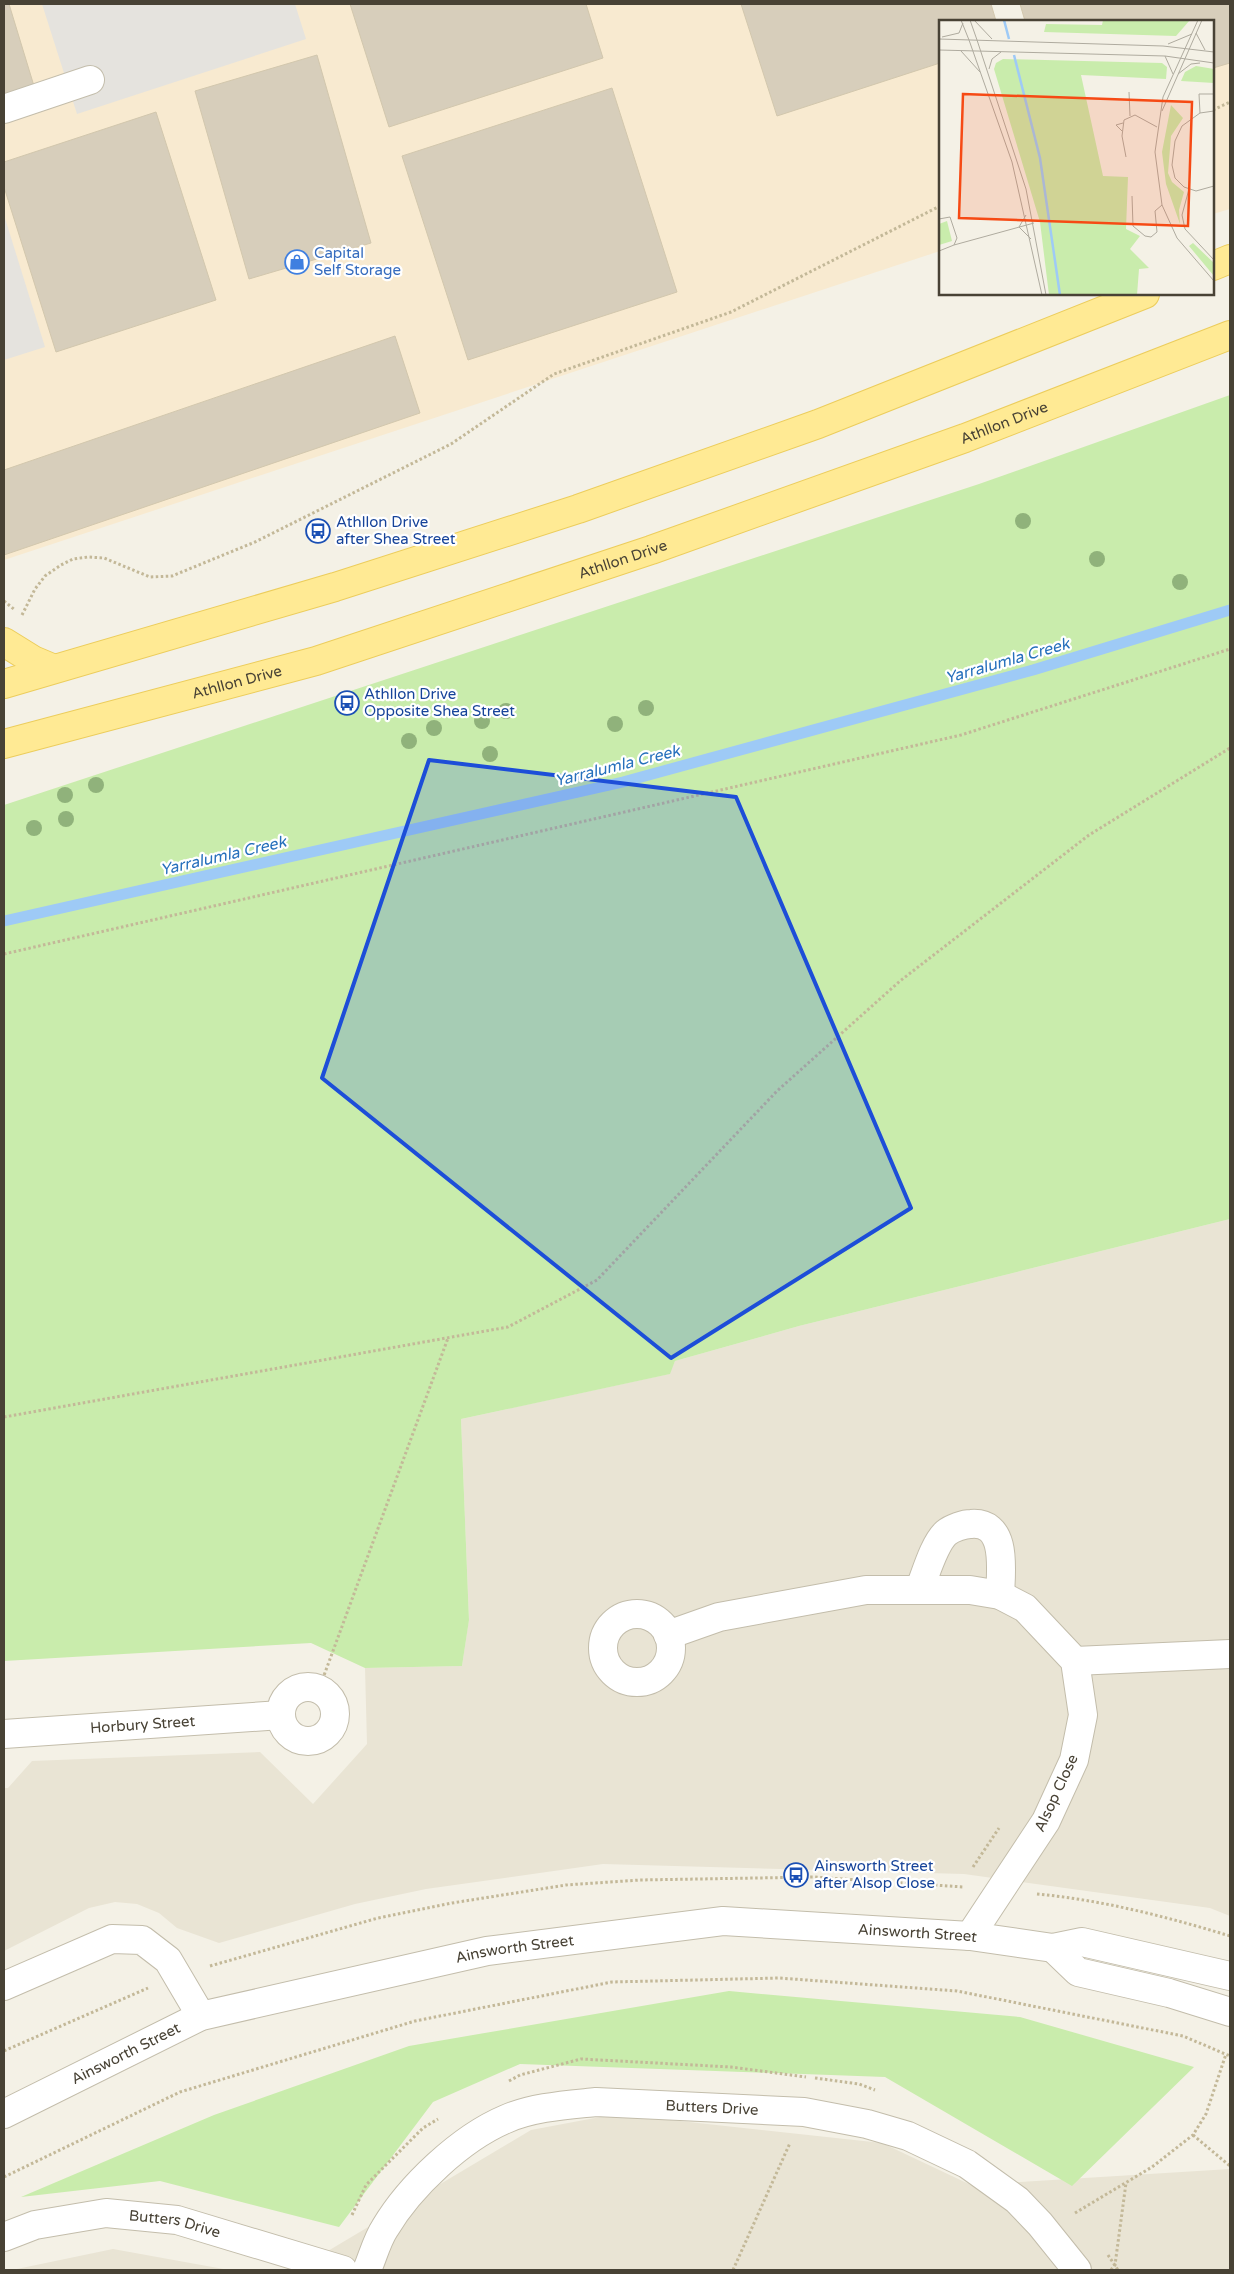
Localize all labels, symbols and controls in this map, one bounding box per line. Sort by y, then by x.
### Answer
inset map [939,20,1214,295]
place label: Capital Self Storage [314,244,401,279]
shop icon: Capital Self Storage [284,249,310,275]
street label: Athllon Drive [958,398,1050,448]
place label: Athllon Drive after Shea Street [336,513,456,548]
bus stop icon: Athllon Drive after Shea Street [305,518,331,544]
street label: Athllon Drive [576,536,670,582]
water label: Yarralumla Creek [943,633,1073,688]
street label: Athllon Drive [190,661,284,703]
place label: Athllon Drive Opposite Shea Street [364,685,515,720]
bus stop icon: Athllon Drive Opposite Shea Street [334,690,360,716]
water label: Yarralumla Creek [553,740,683,791]
water label: Yarralumla Creek [158,831,289,880]
street label: Horbury Street [90,1712,196,1737]
street label: Alsop Close [1030,1751,1082,1835]
place label: Ainsworth Street after Alsop Close [814,1857,935,1892]
bus stop icon: Ainsworth Street after Alsop Close [783,1862,809,1888]
street label: Ainsworth Street [857,1920,979,1946]
street label: Ainsworth Street [454,1931,575,1967]
street label: Ainsworth Street [68,2019,184,2088]
street label: Butters Drive [665,2096,759,2119]
street label: Butters Drive [128,2206,223,2242]

